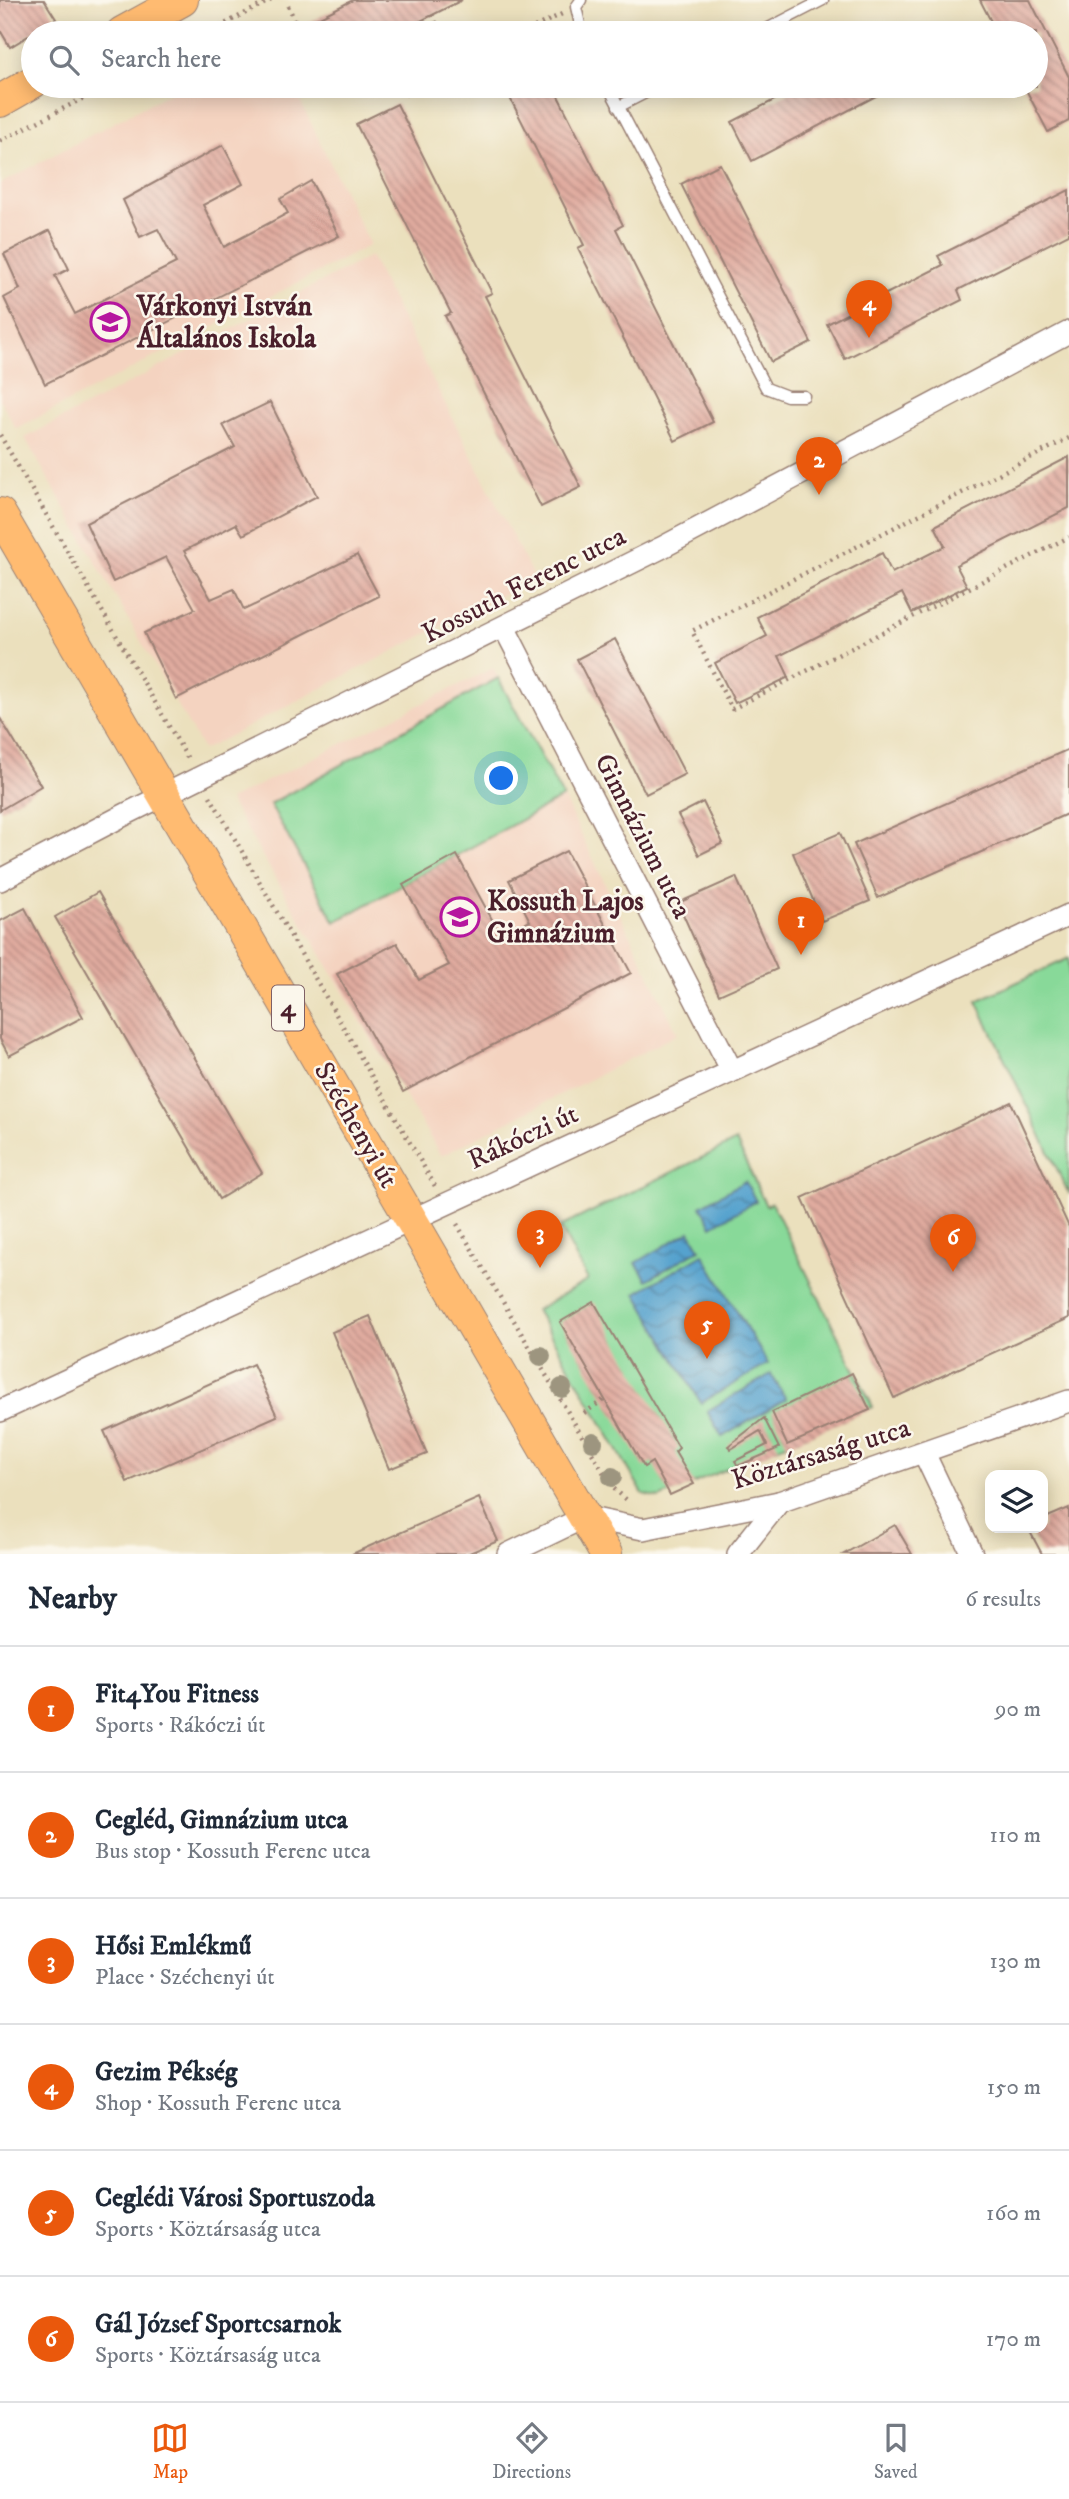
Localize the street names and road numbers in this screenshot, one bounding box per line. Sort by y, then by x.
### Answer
street label: Kossuth Ferenc utca [416,519,632,651]
street label: Gimnázium utca [586,748,700,925]
road number: 4 [272,986,304,1030]
street label: Széchenyi út [306,1056,406,1194]
street label: Rákóczi út [462,1096,584,1178]
street label: Köztársaság utca [727,1410,915,1498]

